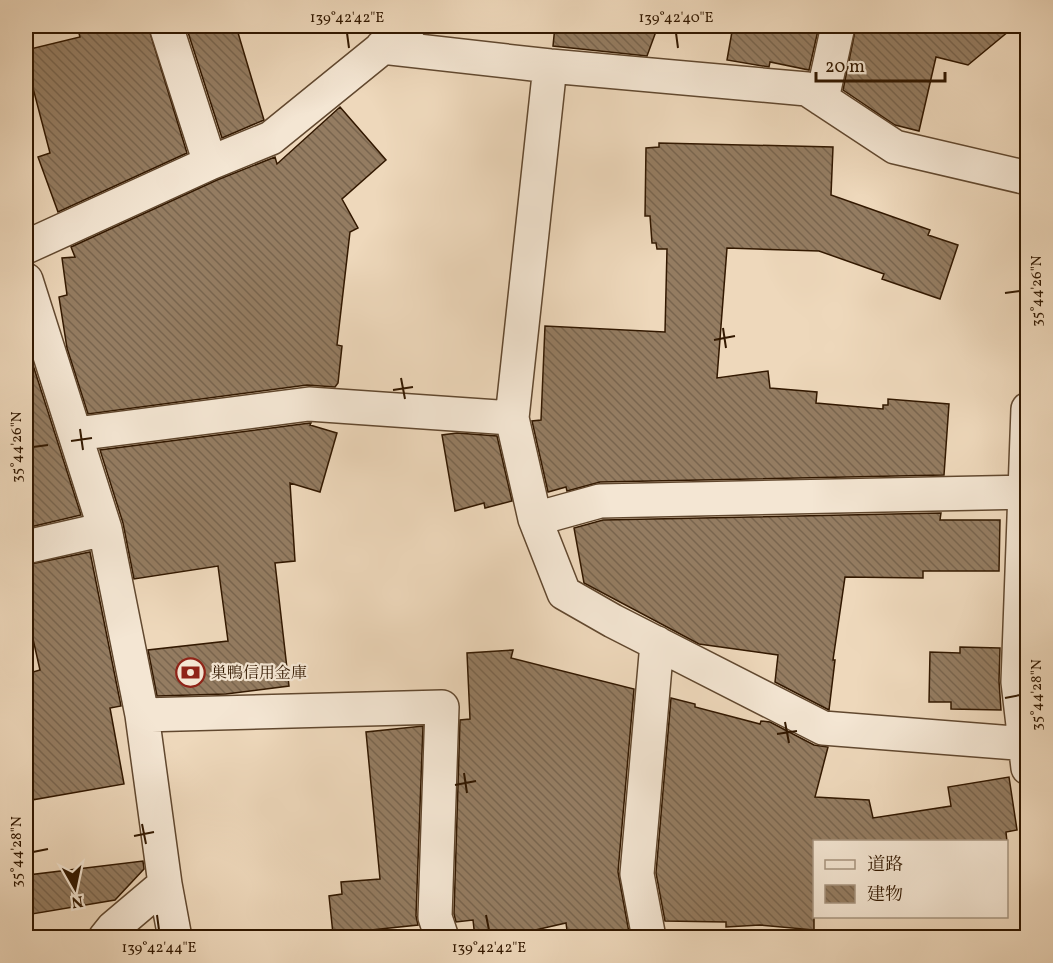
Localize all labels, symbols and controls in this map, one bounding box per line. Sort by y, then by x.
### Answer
text: 139°42'42"E [310,8,384,29]
text: 139°42'40"E [638,8,714,29]
scale bar [816,45,945,83]
text: 20 m [825,55,865,80]
text: 35°44'26"N [1027,255,1048,327]
text: 35°44'26"N [7,411,28,483]
bank icon: 巣鴨信用金庫 [174,656,206,688]
text: 35°44'28"N [1027,659,1048,731]
place label: 巣鴨信用金庫 [211,663,307,685]
text: 35°44'28"N [7,816,28,888]
legend [813,840,1008,918]
text: 道路 [867,853,903,878]
north arrow [45,858,105,918]
text: 建物 [867,883,903,908]
text: N [69,889,84,913]
text: 139°42'44"E [121,938,197,959]
text: 139°42'42"E [452,938,526,959]

